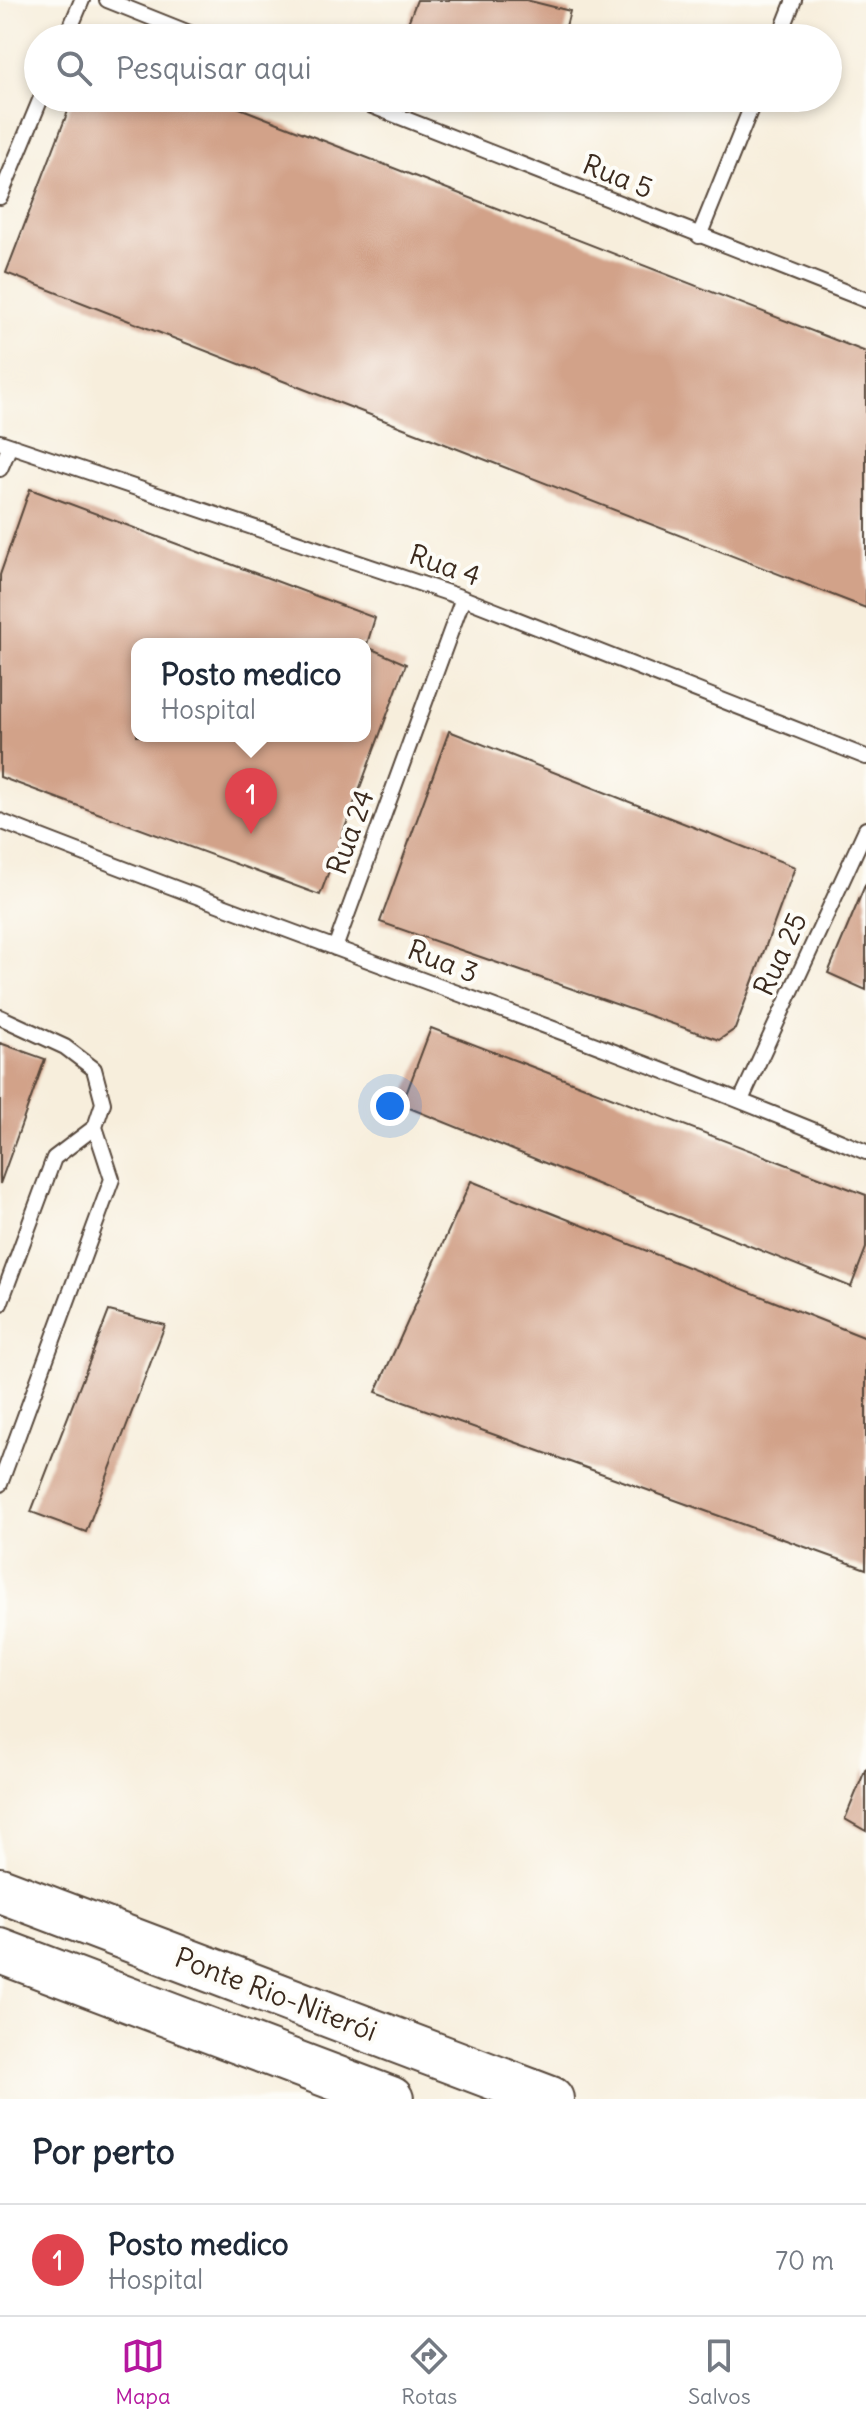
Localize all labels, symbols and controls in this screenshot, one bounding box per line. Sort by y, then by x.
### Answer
search box [24,24,842,112]
icon: search [52,46,96,90]
text: Pesquisar aqui [116,49,312,87]
street label: Rua 5 [578,146,658,206]
street label: Rua 4 [405,536,485,594]
popup [131,638,371,742]
text: Posto medico [161,655,341,693]
text: Hospital [161,693,256,726]
pin: 1 [225,768,277,834]
street label: Rua 24 [318,785,382,879]
street label: Rua 25 [745,907,815,1001]
street label: Rua 3 [403,931,483,991]
your location [370,1086,410,1126]
street label: Ponte Rio-Niterói [170,1939,382,2049]
text: Por perto [32,2130,175,2173]
text: Posto medico [108,2225,289,2263]
text: 1 [53,2244,63,2277]
text: 70 m [775,2244,834,2277]
text: Hospital [108,2263,203,2296]
tab: Mapa [115,2334,171,2410]
tab: Rotas [401,2334,457,2410]
tab: Salvos [688,2334,751,2410]

